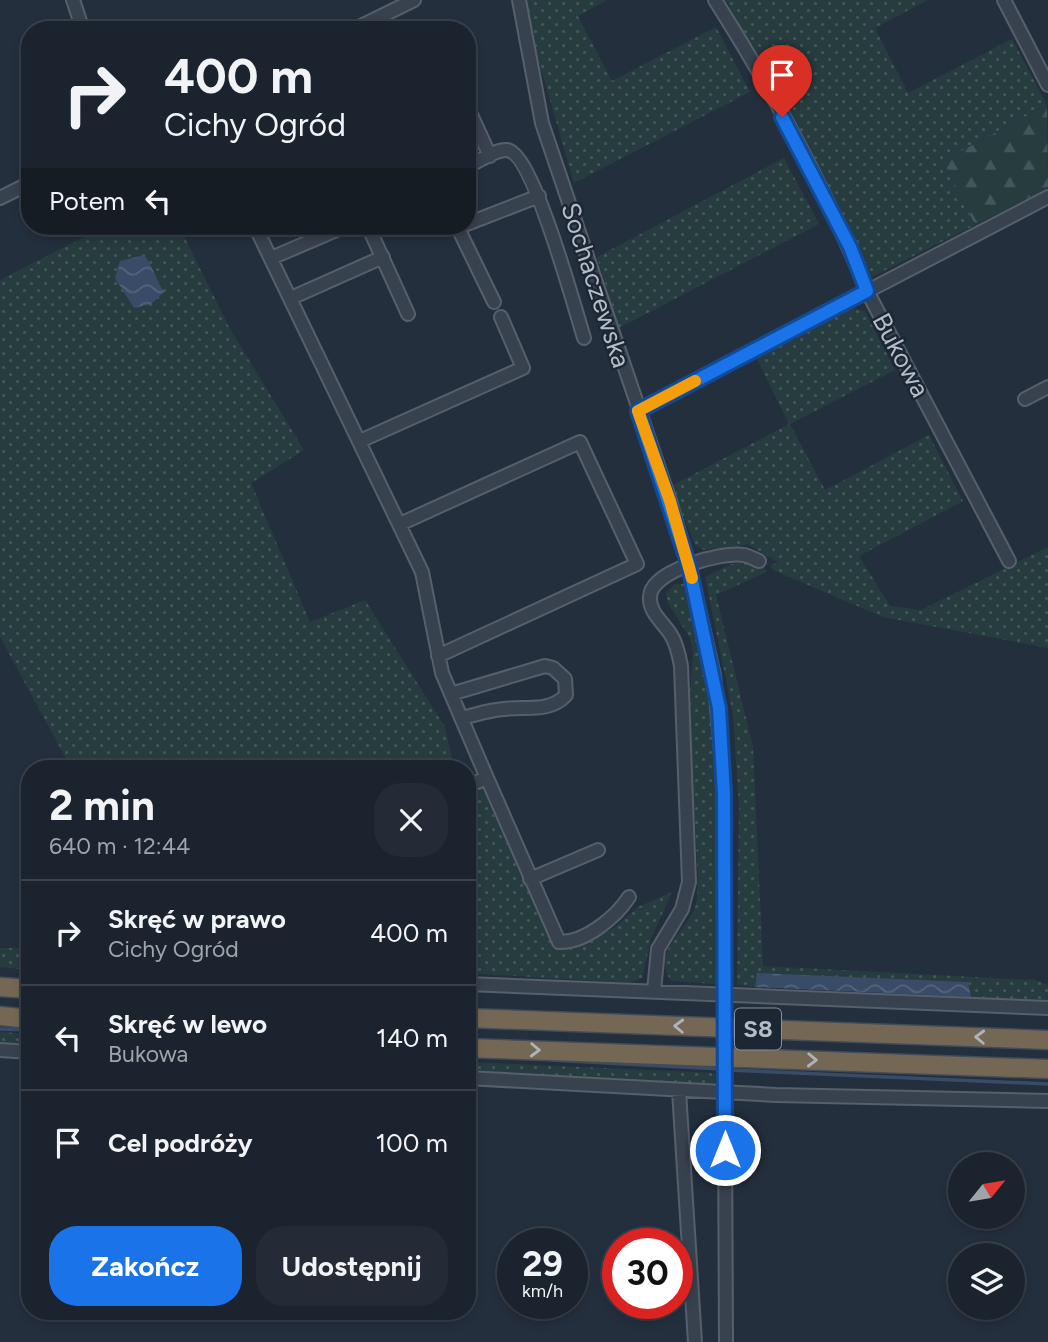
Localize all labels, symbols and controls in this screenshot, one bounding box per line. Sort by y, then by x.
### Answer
pin [752,45,812,117]
text: 400 m [164,46,313,105]
icon: right [49,49,140,140]
icon: arrive [763,56,801,94]
text: Cichy Ogród [164,106,346,144]
icon: left [139,182,177,220]
text: Potem [49,185,125,217]
street label: Sochaczewska [554,198,638,372]
street label: Bukowa [866,307,936,403]
text: 2 min [49,780,155,831]
button: close [374,783,448,857]
text: 640 m · 12:44 [49,832,190,860]
text: Skręć w prawo [108,903,286,935]
icon: right [49,914,87,952]
text: 400 m [370,917,448,949]
text: Cichy Ogród [108,935,239,963]
text: Skręć w lewo [108,1008,267,1040]
road number: S8 [735,1009,781,1050]
icon: left [49,1019,87,1057]
one-way arrow [673,1019,684,1034]
text: 140 m [376,1022,448,1054]
one-way arrow [974,1030,985,1045]
text: Bukowa [108,1040,188,1068]
one-way arrow [531,1042,541,1058]
one-way arrow [807,1053,818,1068]
position arrow [688,1113,762,1187]
icon: arrive [49,1124,87,1162]
text: Cel podróży [108,1127,252,1159]
text: 100 m [375,1127,448,1159]
north arrow [948,1152,1026,1228]
map controls [948,1152,1025,1320]
button: Zakończ [49,1226,242,1306]
button: Udostępnij [256,1226,448,1306]
speed limit sign: 30 [602,1228,693,1319]
text: 29 [522,1243,563,1285]
button: layers [948,1243,1025,1320]
text: km/h [522,1280,563,1302]

